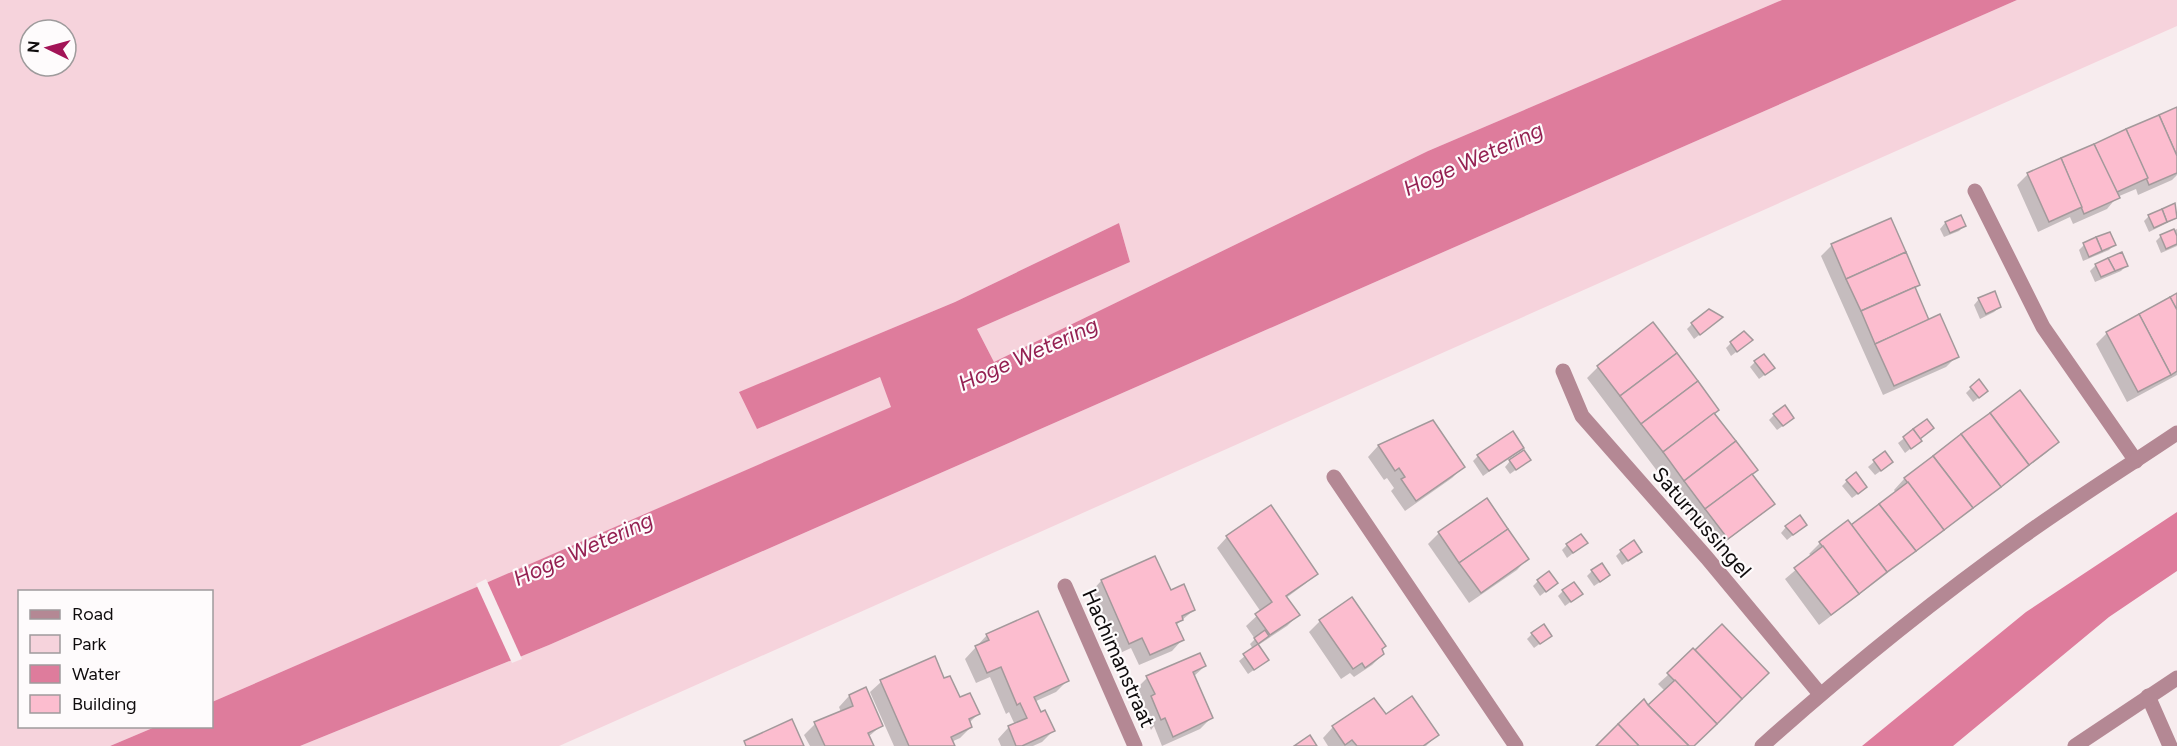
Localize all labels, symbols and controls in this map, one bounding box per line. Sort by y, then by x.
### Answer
north arrow [18,18,78,78]
text: N [24,40,44,54]
water label: Hoge Wetering [1399,116,1547,202]
water label: Hoge Wetering [954,311,1102,397]
street label: Saturnussingel [1647,462,1757,582]
water label: Hoge Wetering [509,506,657,592]
street label: Hachimanstraat [1077,585,1161,731]
legend [18,590,213,728]
text: Road [72,603,113,625]
text: Park [72,633,107,655]
text: Water [72,663,120,685]
text: Building [72,693,137,715]

